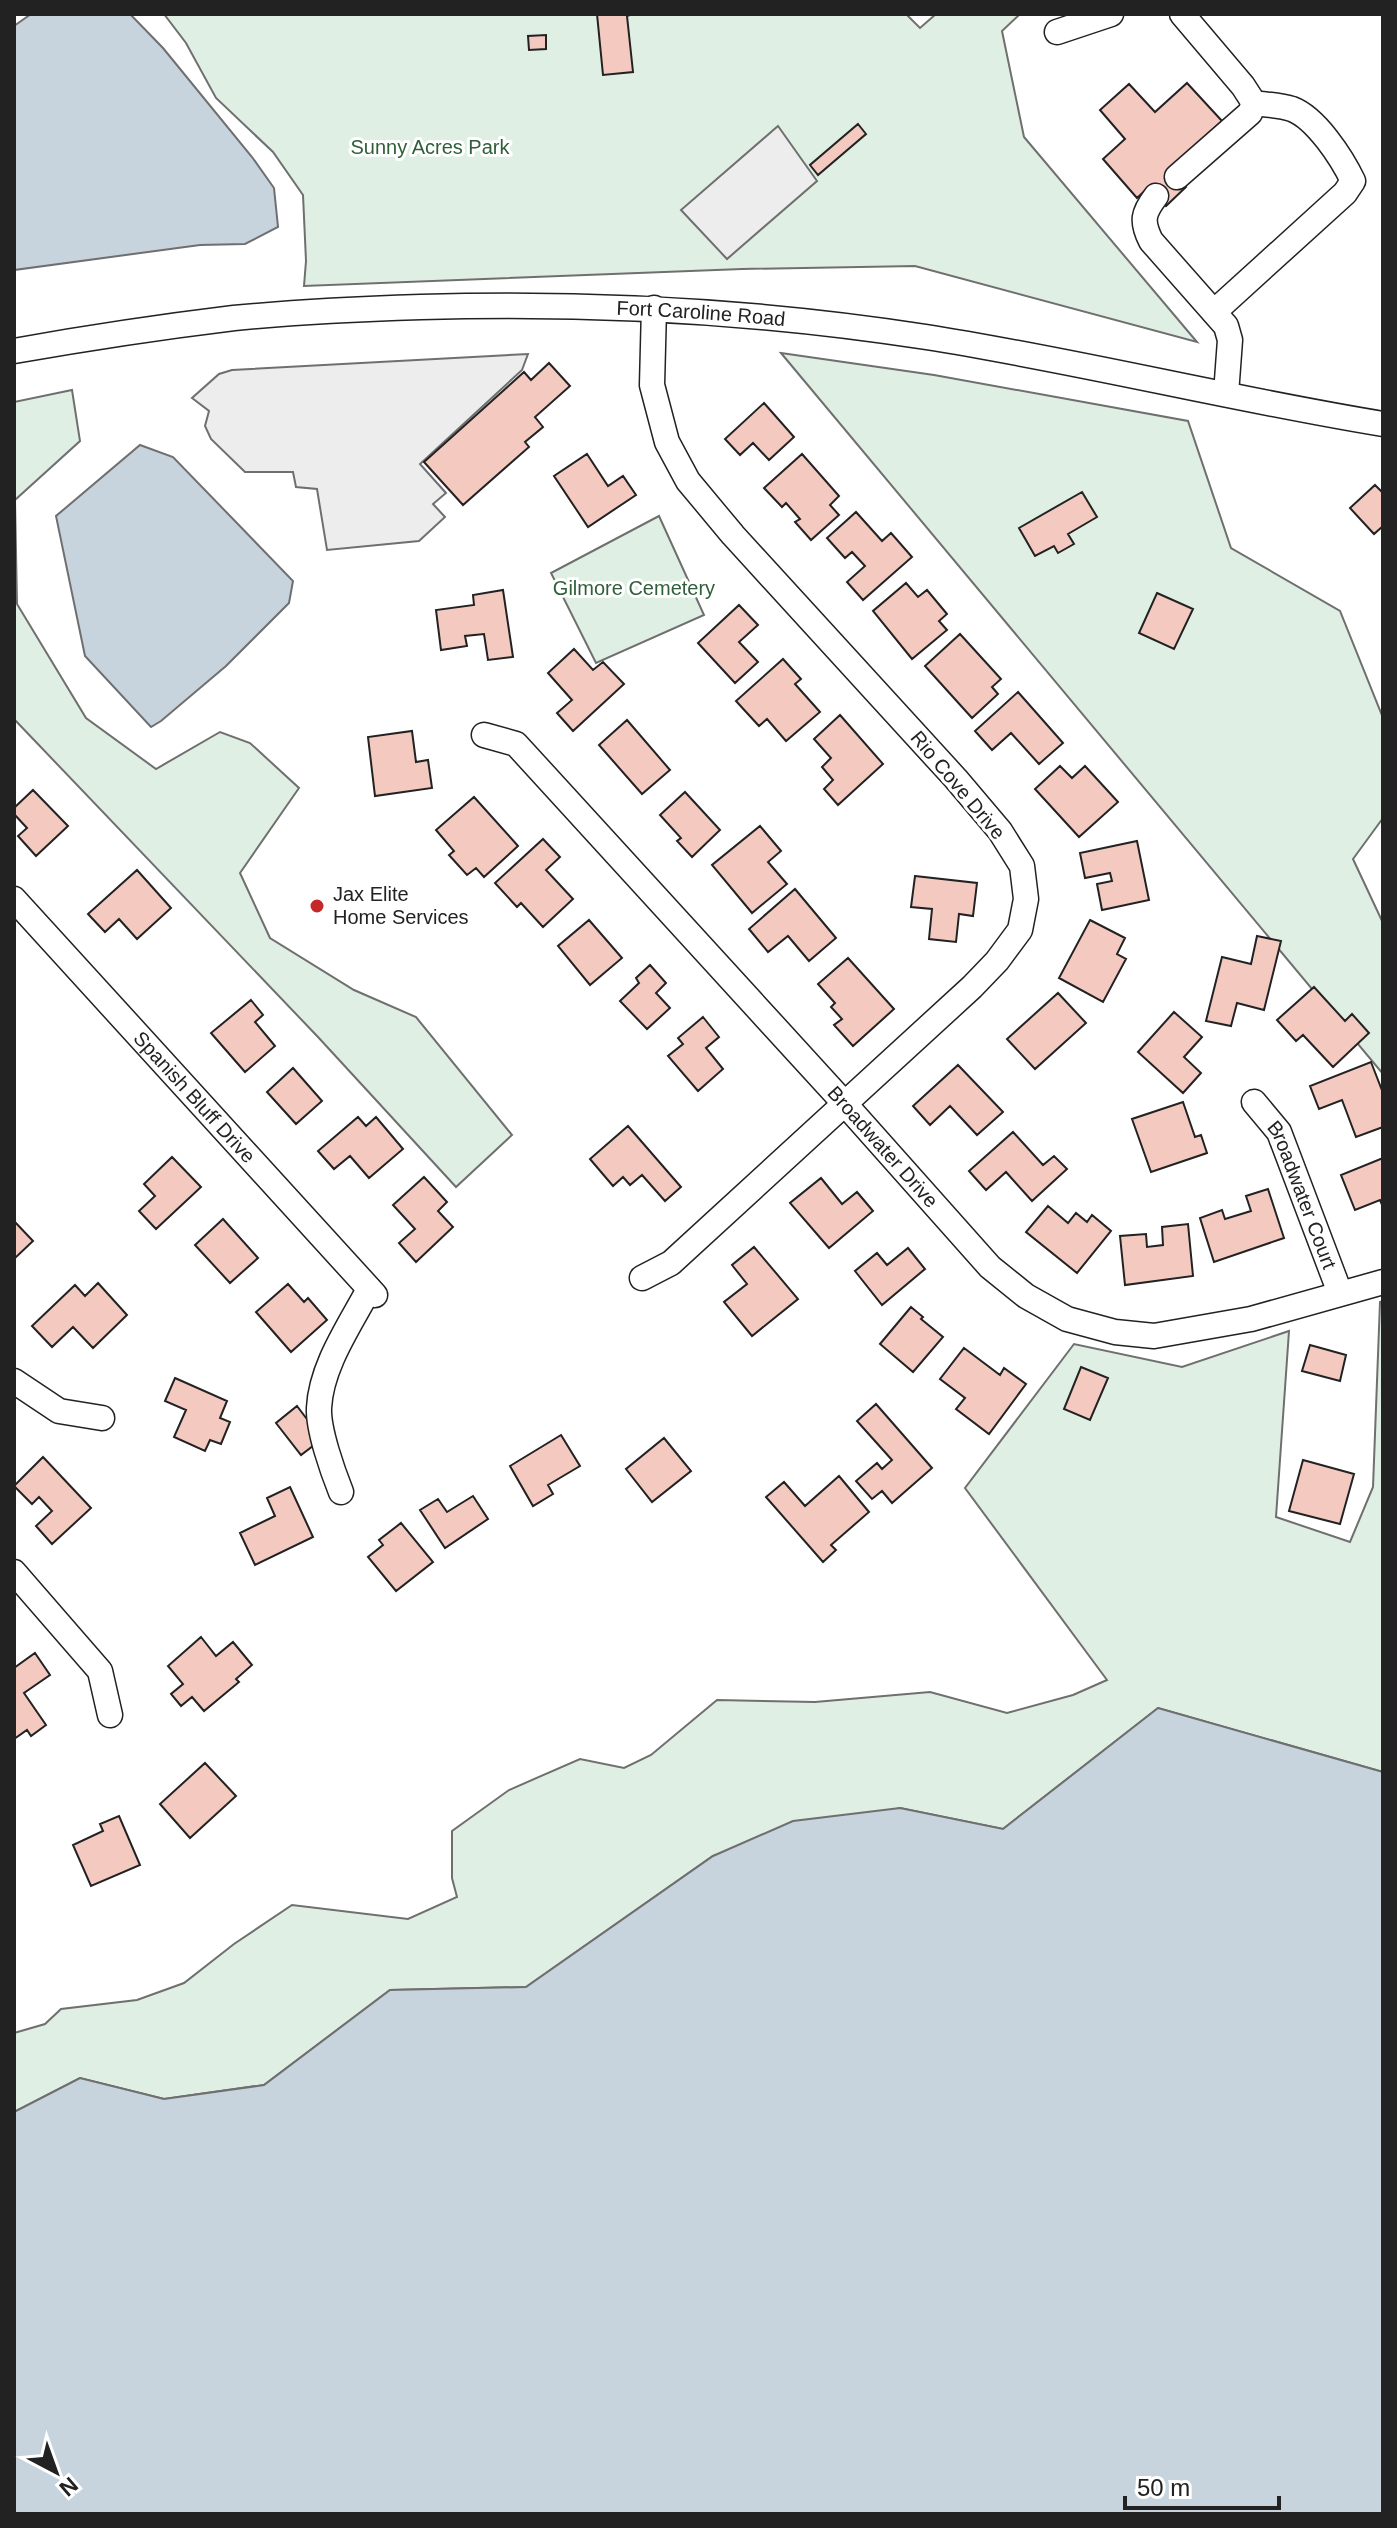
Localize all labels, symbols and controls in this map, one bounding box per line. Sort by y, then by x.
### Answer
park label: Sunny Acres Park [351,136,510,158]
street label: Fort Caroline Road [616,297,786,330]
park label: Gilmore Cemetery [553,577,715,599]
street label: Rio Cove Drive [906,726,1010,844]
place label: Jax Elite Home Services [333,883,469,928]
marker: Jax Elite Home Services [308,897,326,915]
street label: Spanish Bluff Drive [129,1027,260,1167]
street label: Broadwater Drive [823,1082,943,1212]
street label: Broadwater Court [1263,1116,1341,1272]
north arrow [16,2432,96,2512]
scale bar [1125,2460,1279,2510]
text: N [55,2472,83,2501]
text: 50 m [1137,2474,1190,2501]

